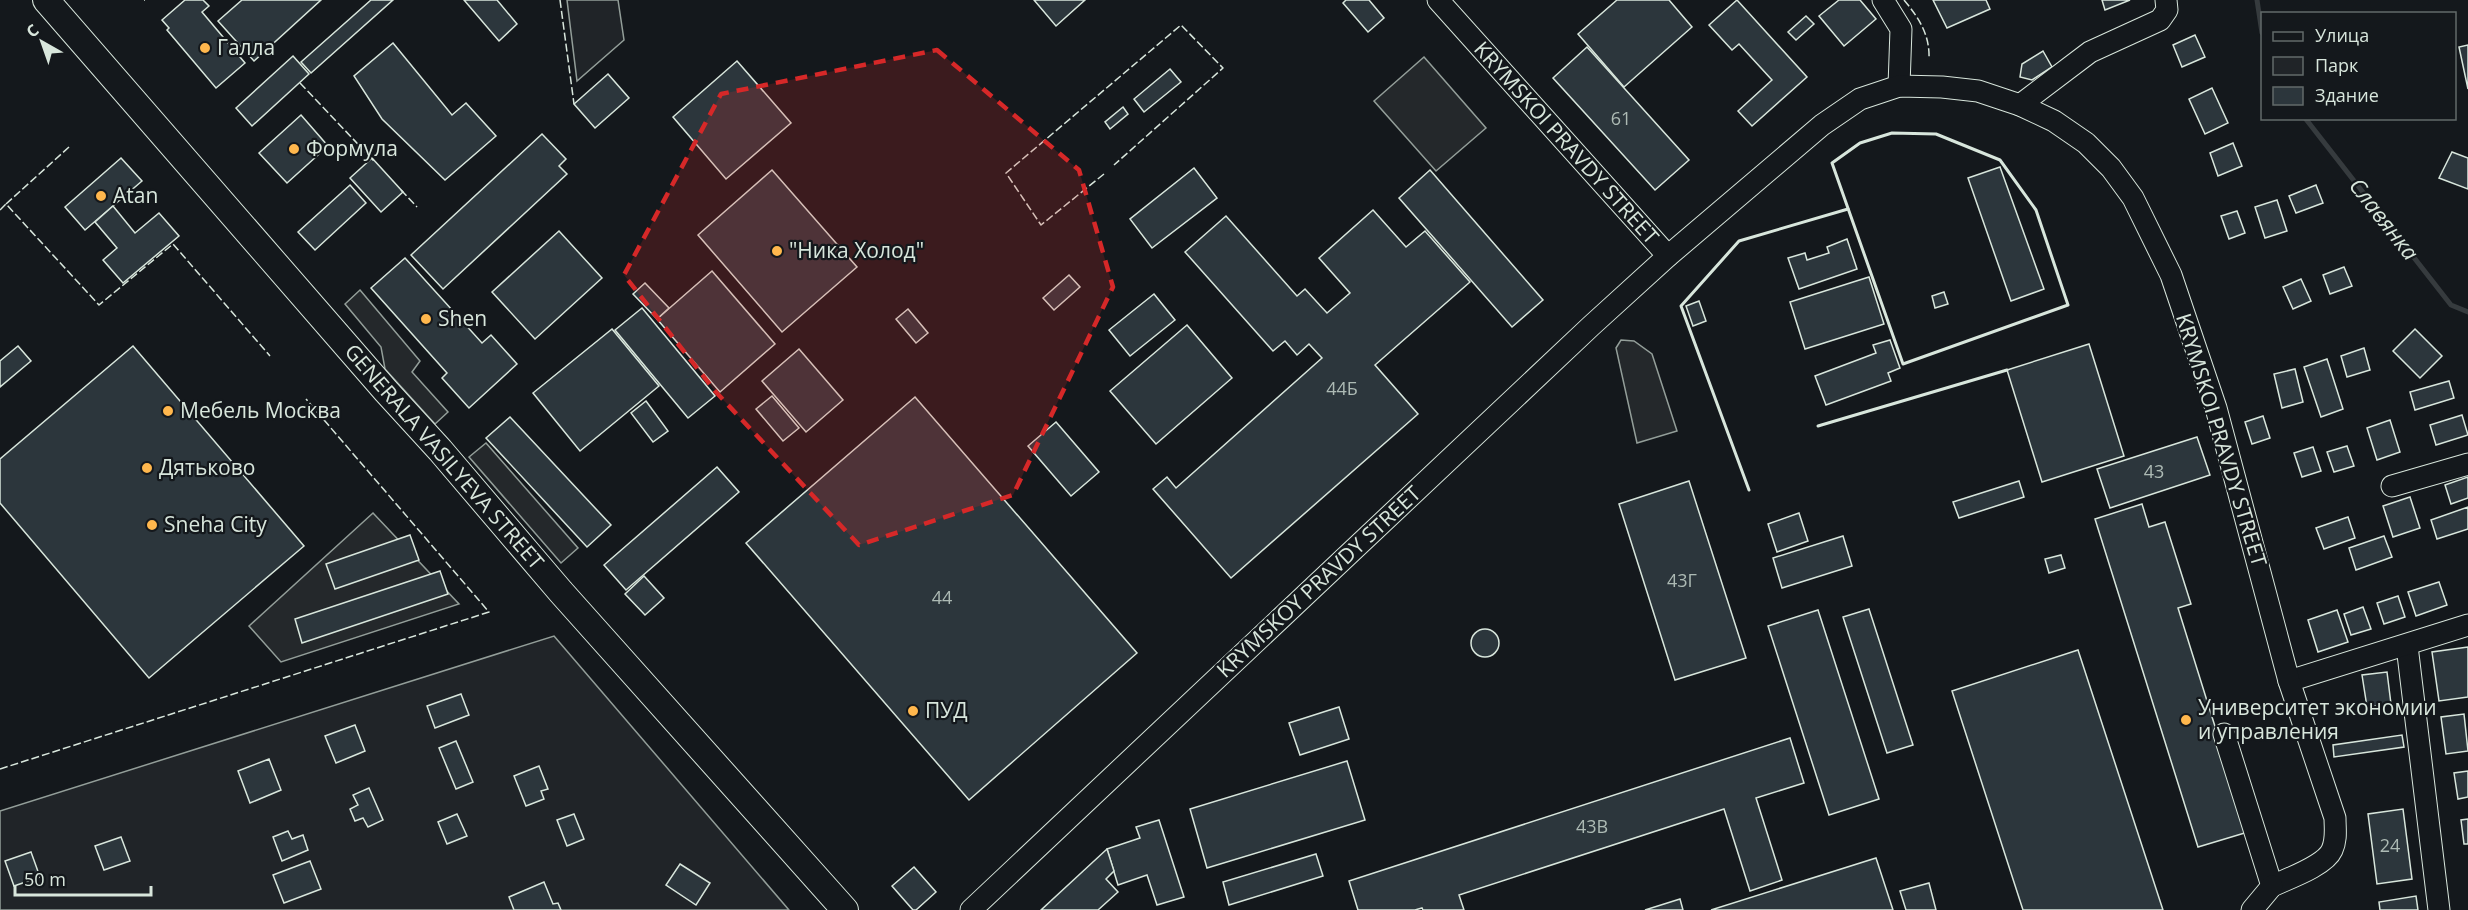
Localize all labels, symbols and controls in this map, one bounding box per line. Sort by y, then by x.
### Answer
north arrow [12,12,72,72]
legend [2261,12,2456,120]
text: С [21,19,43,42]
text: Улица [2315,23,2369,47]
place label: Галла [217,33,275,61]
street label: KRYMSKOI PRAVDY STREET [1468,35,1666,250]
marker: Галла [198,41,212,55]
text: Парк [2315,53,2359,77]
text: Здание [2315,83,2379,107]
house number: 61 [1611,106,1631,130]
place label: Формула [306,134,398,162]
marker: Формула [287,142,301,156]
water label: Славянка [2343,171,2426,266]
place label: Atan [113,181,158,209]
marker: Atan [94,189,108,203]
place label: "Ника Холод" [789,236,924,264]
marker: "Ника Холод" [770,244,784,258]
place label: Shen [438,304,487,332]
street label: KRYMSKOI PRAVDY STREET [2170,310,2274,570]
marker: Shen [419,312,433,326]
street label: GENERALA VASILYEVA STREET [339,338,551,575]
house number: 44Б [1326,376,1358,400]
place label: Мебель Москва [180,396,341,424]
marker: Мебель Москва [161,404,175,418]
place label: Дятьково [159,453,255,481]
house number: 43 [2144,459,2164,483]
marker: Дятьково [140,461,154,475]
street label: KRYMSKOY PRAVDY STREET [1210,479,1427,683]
place label: Sneha City [164,510,267,538]
marker: Sneha City [145,518,159,532]
house number: 43Г [1667,568,1697,592]
house number: 44 [932,585,952,609]
place label: Университет экономии и управления [2198,693,2437,745]
place label: ПУД [925,696,968,724]
marker: ПУД [906,704,920,718]
marker: Университет экономии и управления [2179,713,2193,727]
house number: 43В [1576,814,1608,838]
house number: 24 [2380,833,2400,857]
scale bar [15,859,152,897]
text: 50 m [24,867,66,891]

